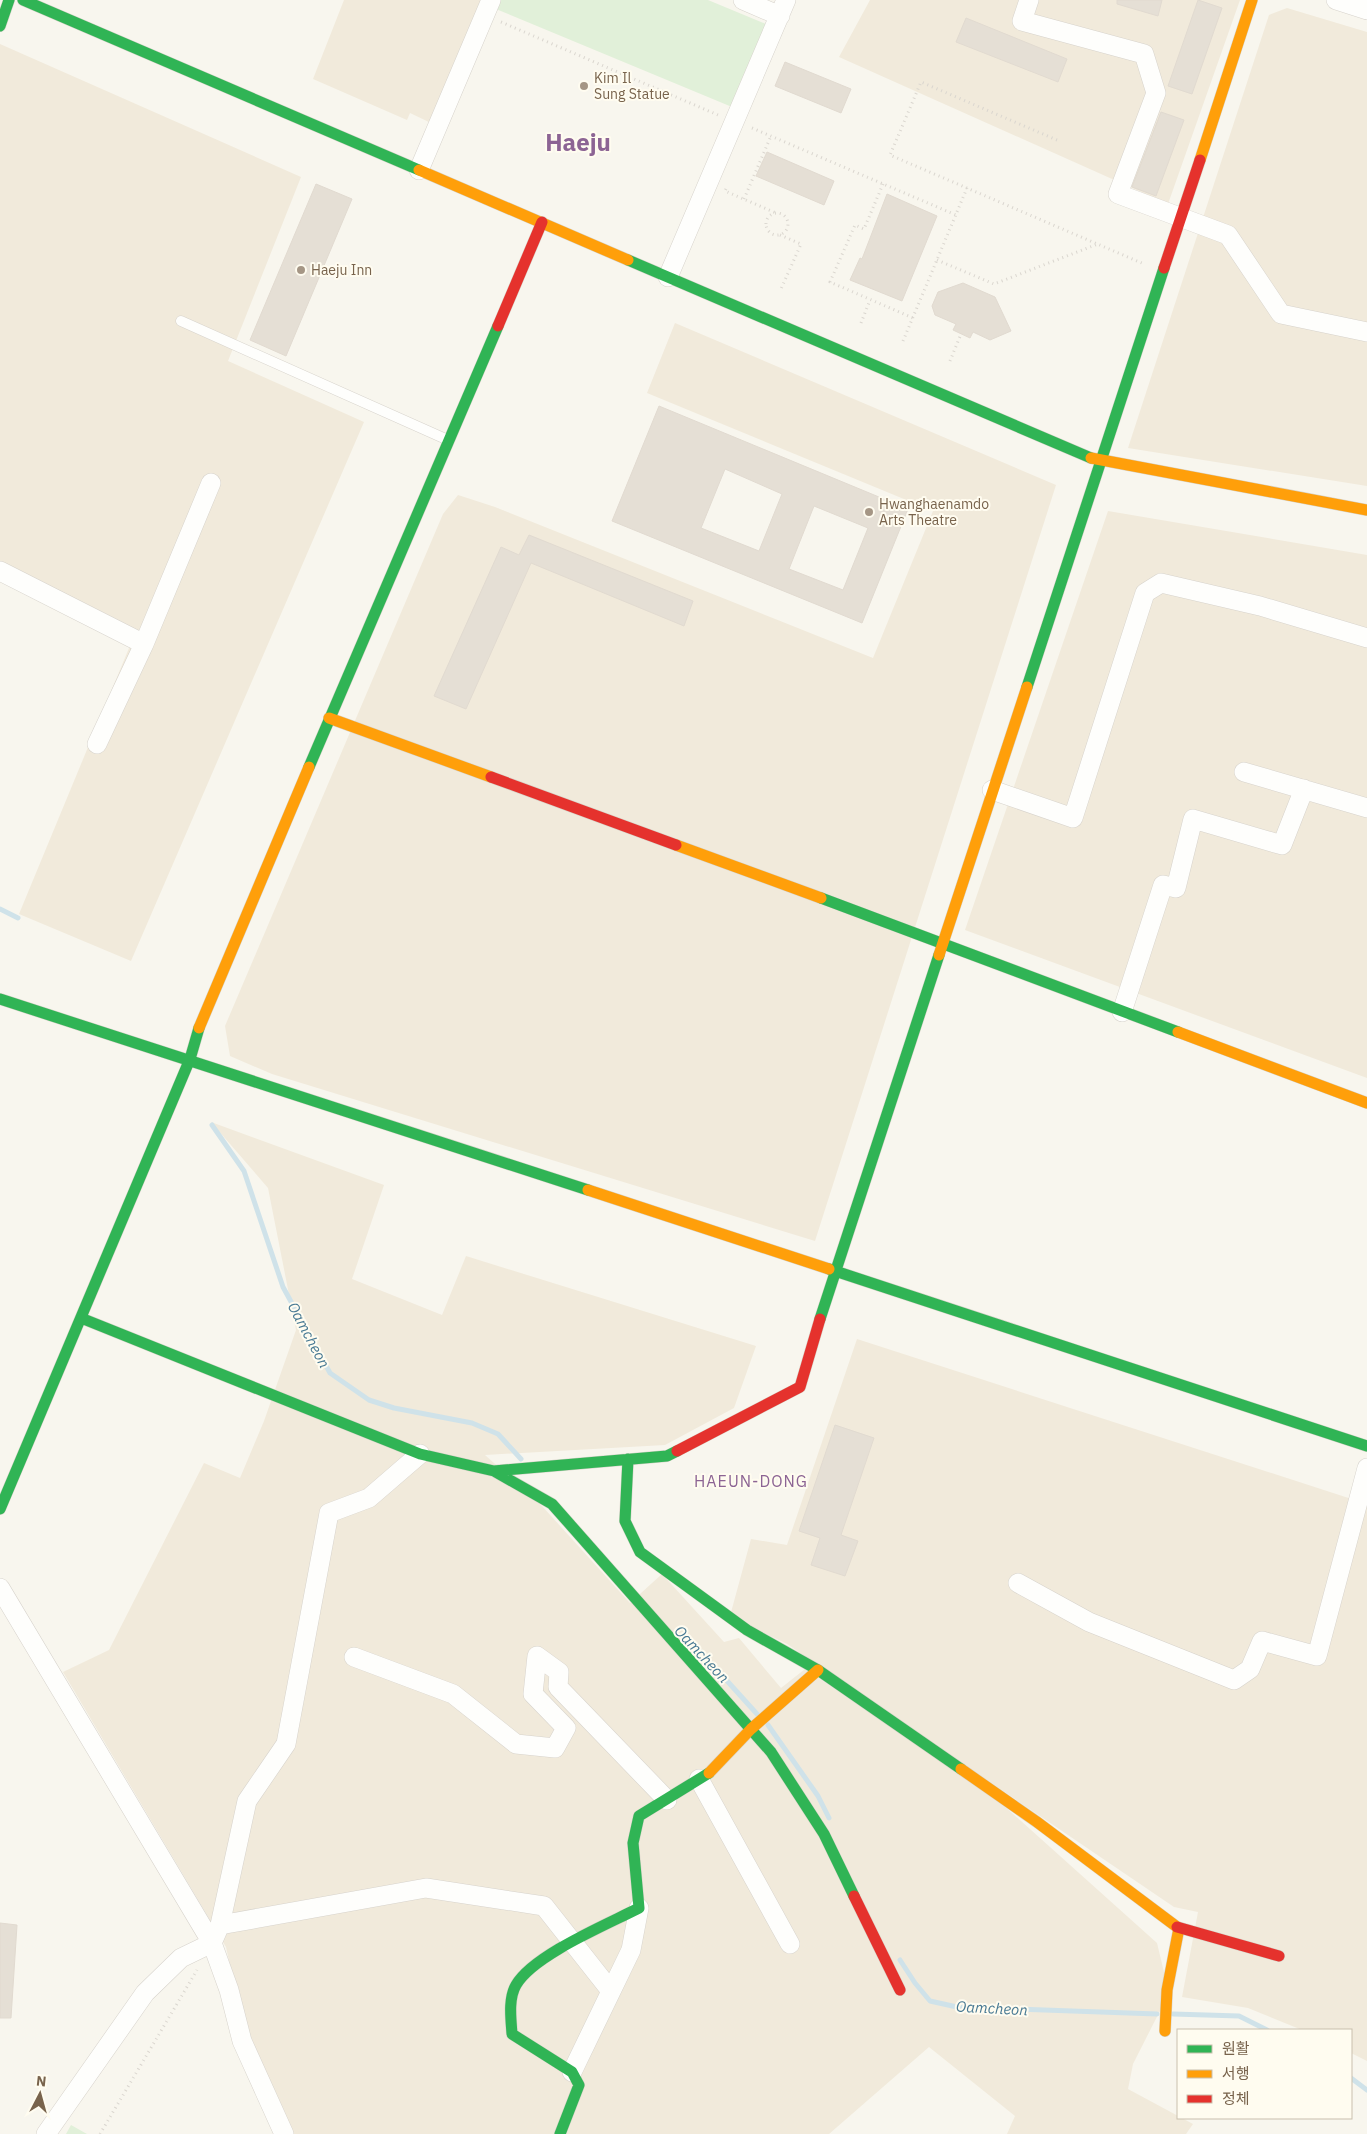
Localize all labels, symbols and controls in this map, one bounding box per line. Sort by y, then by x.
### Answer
place label: Kim Il Sung Statue [594,69,670,103]
marker: Kim Il Sung Statue [578,80,590,92]
district label: Haeju [545,126,611,158]
place label: Haeju Inn [311,261,372,279]
marker: Haeju Inn [295,264,307,276]
place label: Hwanghaenamdo Arts Theatre [879,495,989,529]
marker: Hwanghaenamdo Arts Theatre [863,506,875,518]
water label: Oamcheon [284,1299,334,1371]
district label: HAEUN-DONG [694,1471,808,1491]
water label: Oamcheon [671,1621,733,1687]
water label: Oamcheon [956,1997,1028,2019]
legend [1177,2029,1352,2119]
text: 원활 [1222,2039,1250,2058]
text: 서행 [1222,2064,1250,2083]
north arrow [15,2069,65,2119]
text: N [35,2072,47,2091]
text: 정체 [1222,2089,1250,2108]

